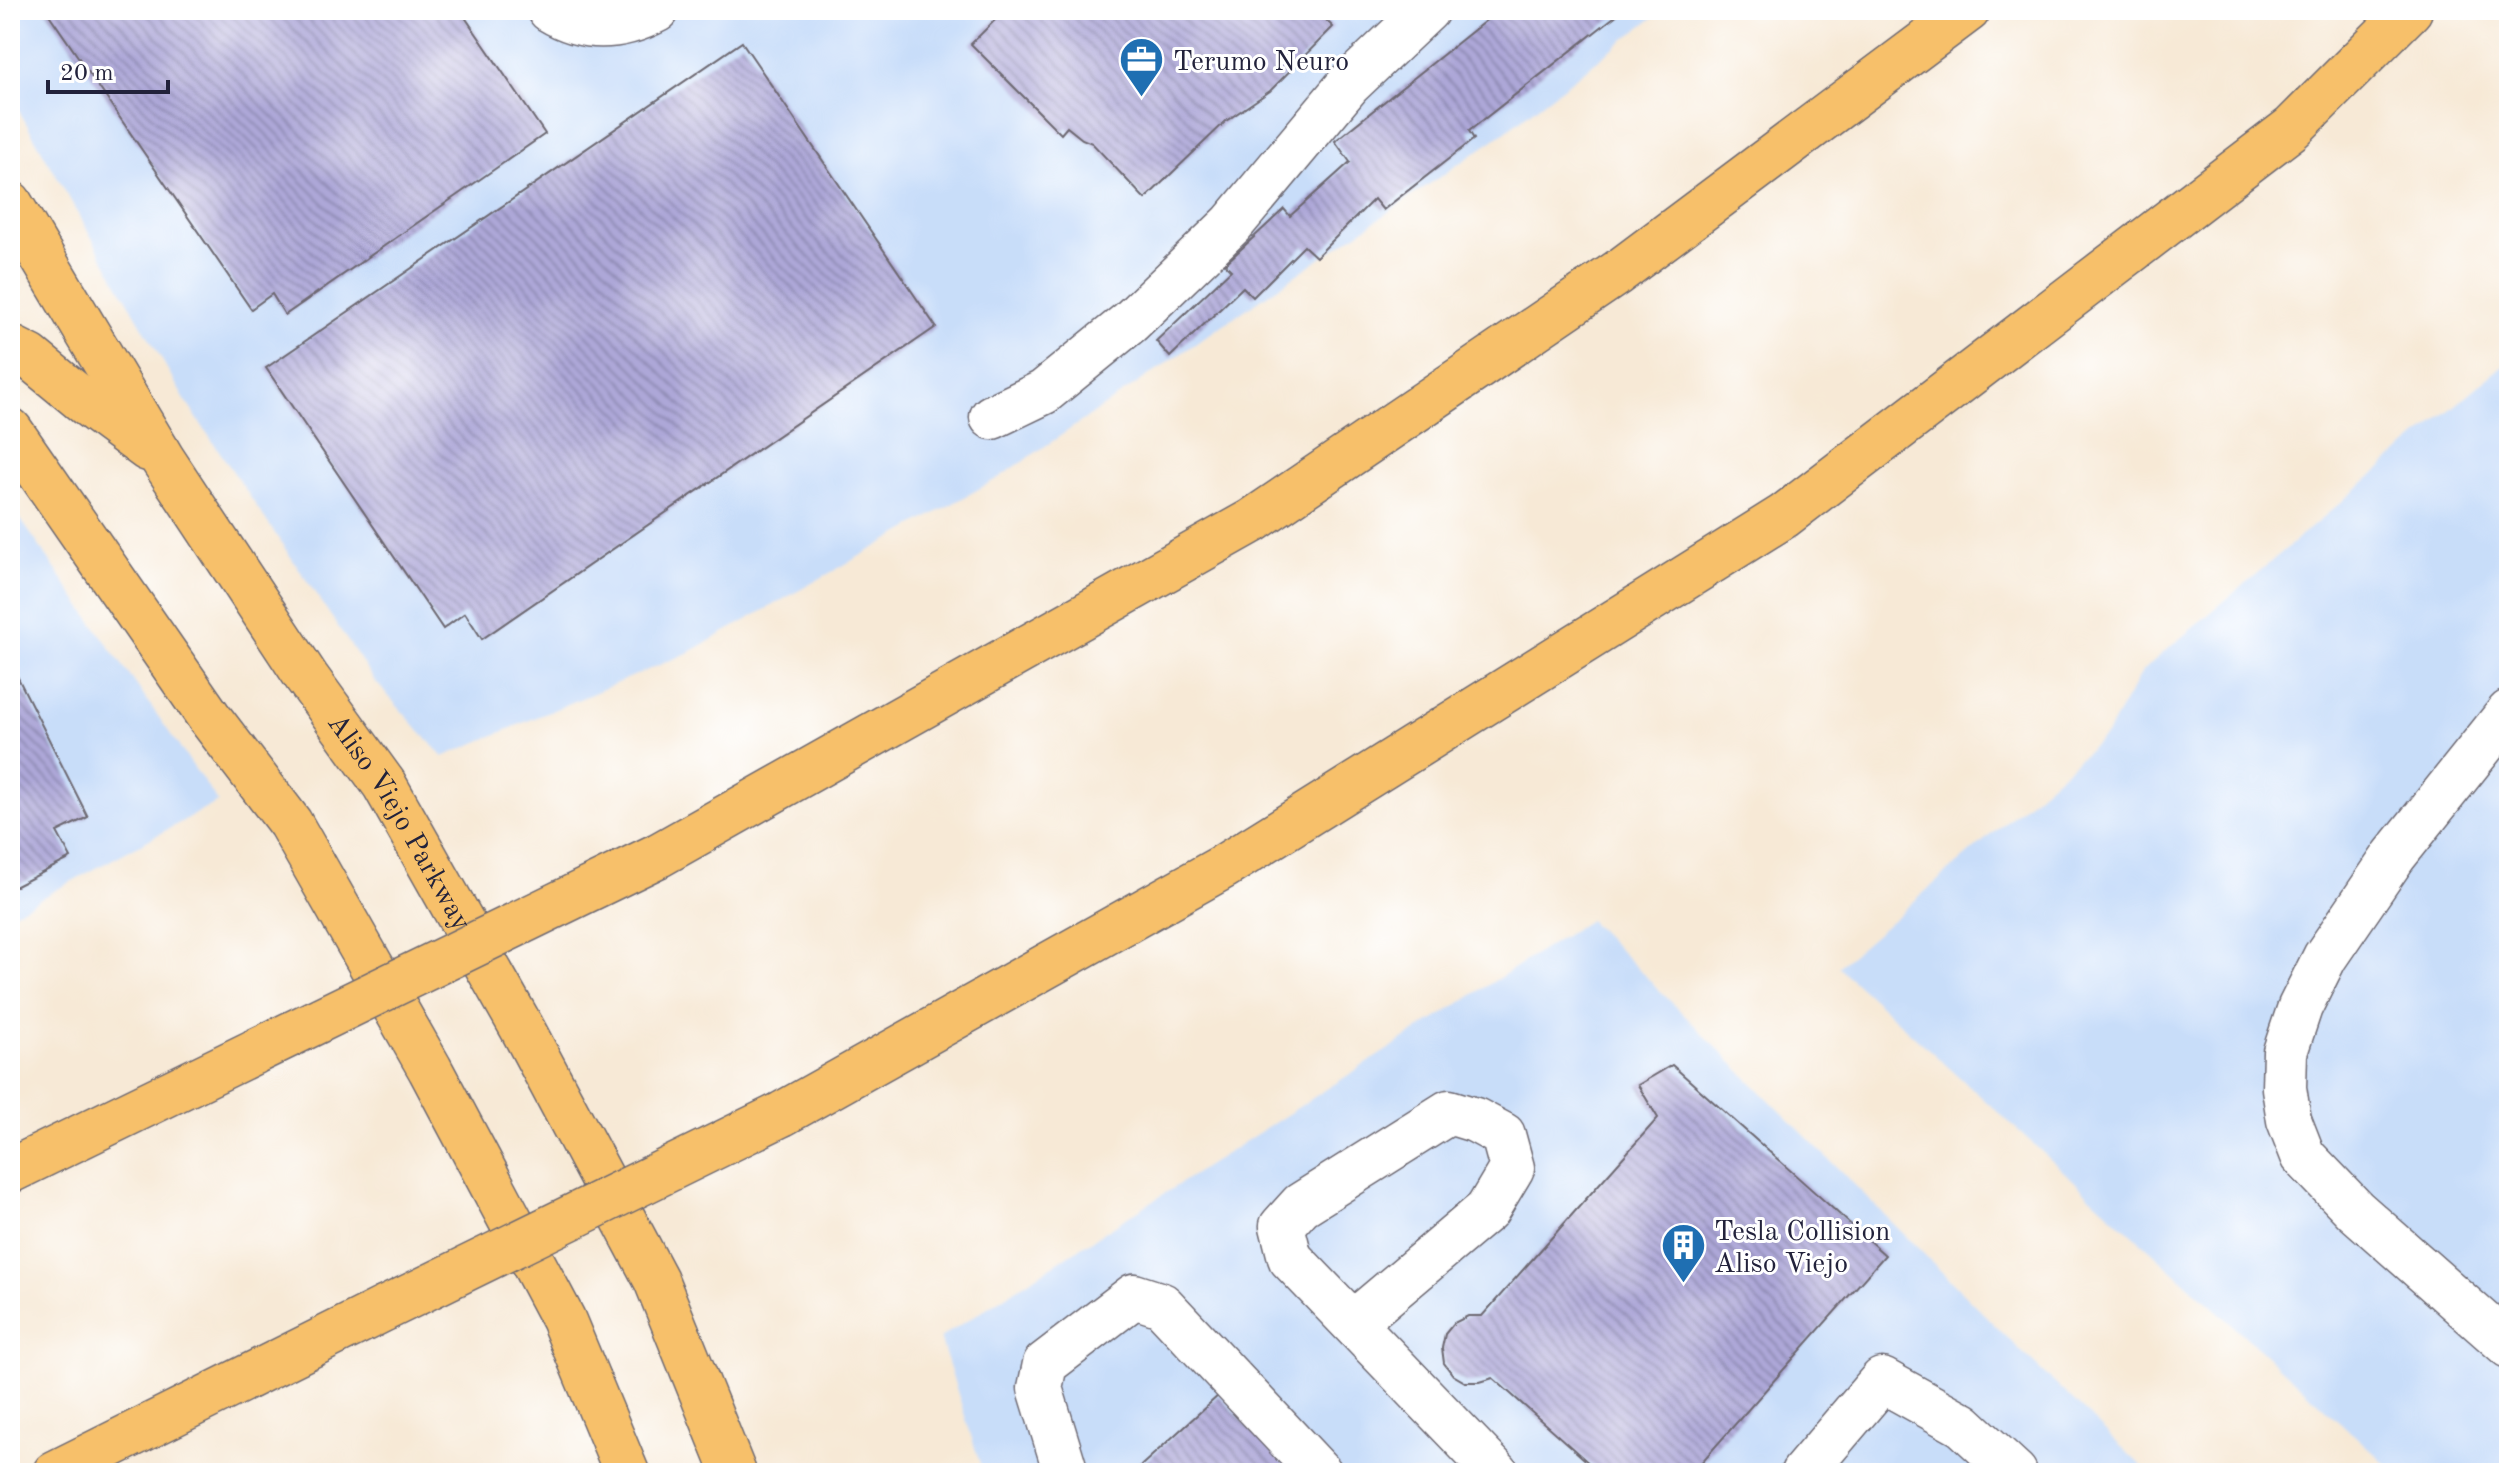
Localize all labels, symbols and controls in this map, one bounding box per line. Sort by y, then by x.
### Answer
office icon: Terumo Neuro [1118,36,1166,99]
scale bar [48,44,168,94]
place label: Terumo Neuro [1173,49,1349,77]
text: 20 m [60,62,114,86]
street label: Aliso Viejo Parkway [321,710,475,936]
place label: Tesla Collision Aliso Viejo [1714,1219,1890,1279]
building icon: Tesla Collision Aliso Viejo [1659,1222,1707,1285]

